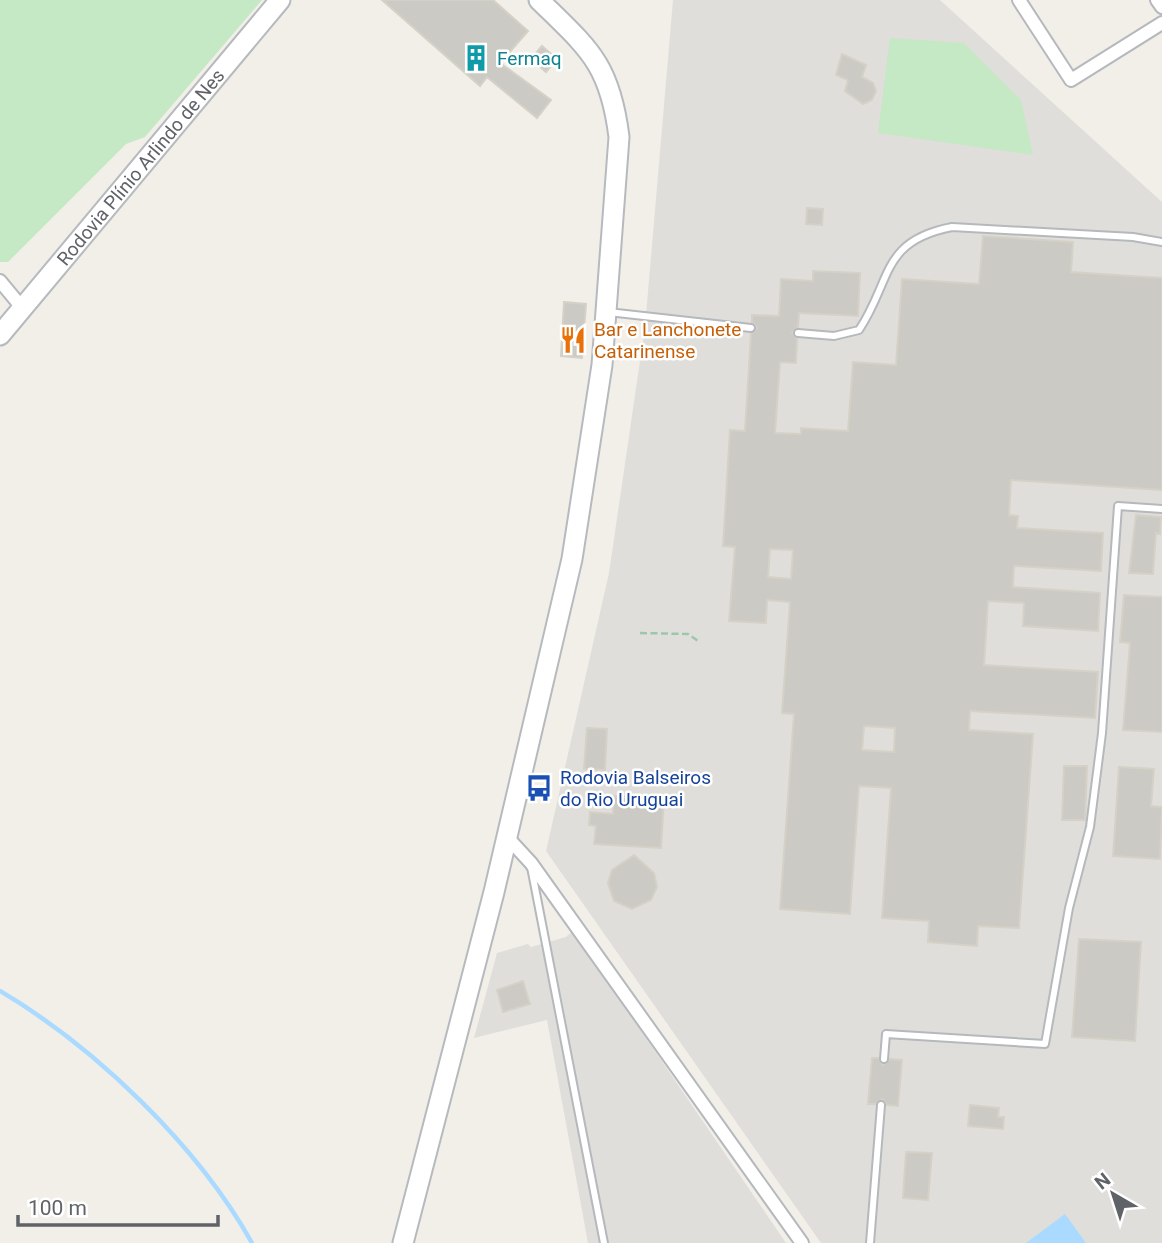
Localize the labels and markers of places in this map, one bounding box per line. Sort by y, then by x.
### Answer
building icon: Fermaq [461,43,491,73]
place label: Fermaq [497,47,562,70]
place label: Bar e Lanchonete Catarinense [594,318,741,363]
restaurant icon: Bar e Lanchonete Catarinense [558,325,588,355]
place label: Rodovia Balseiros do Rio Uruguai [560,766,711,811]
bus stop icon: Rodovia Balseiros do Rio Uruguai [524,773,554,803]

